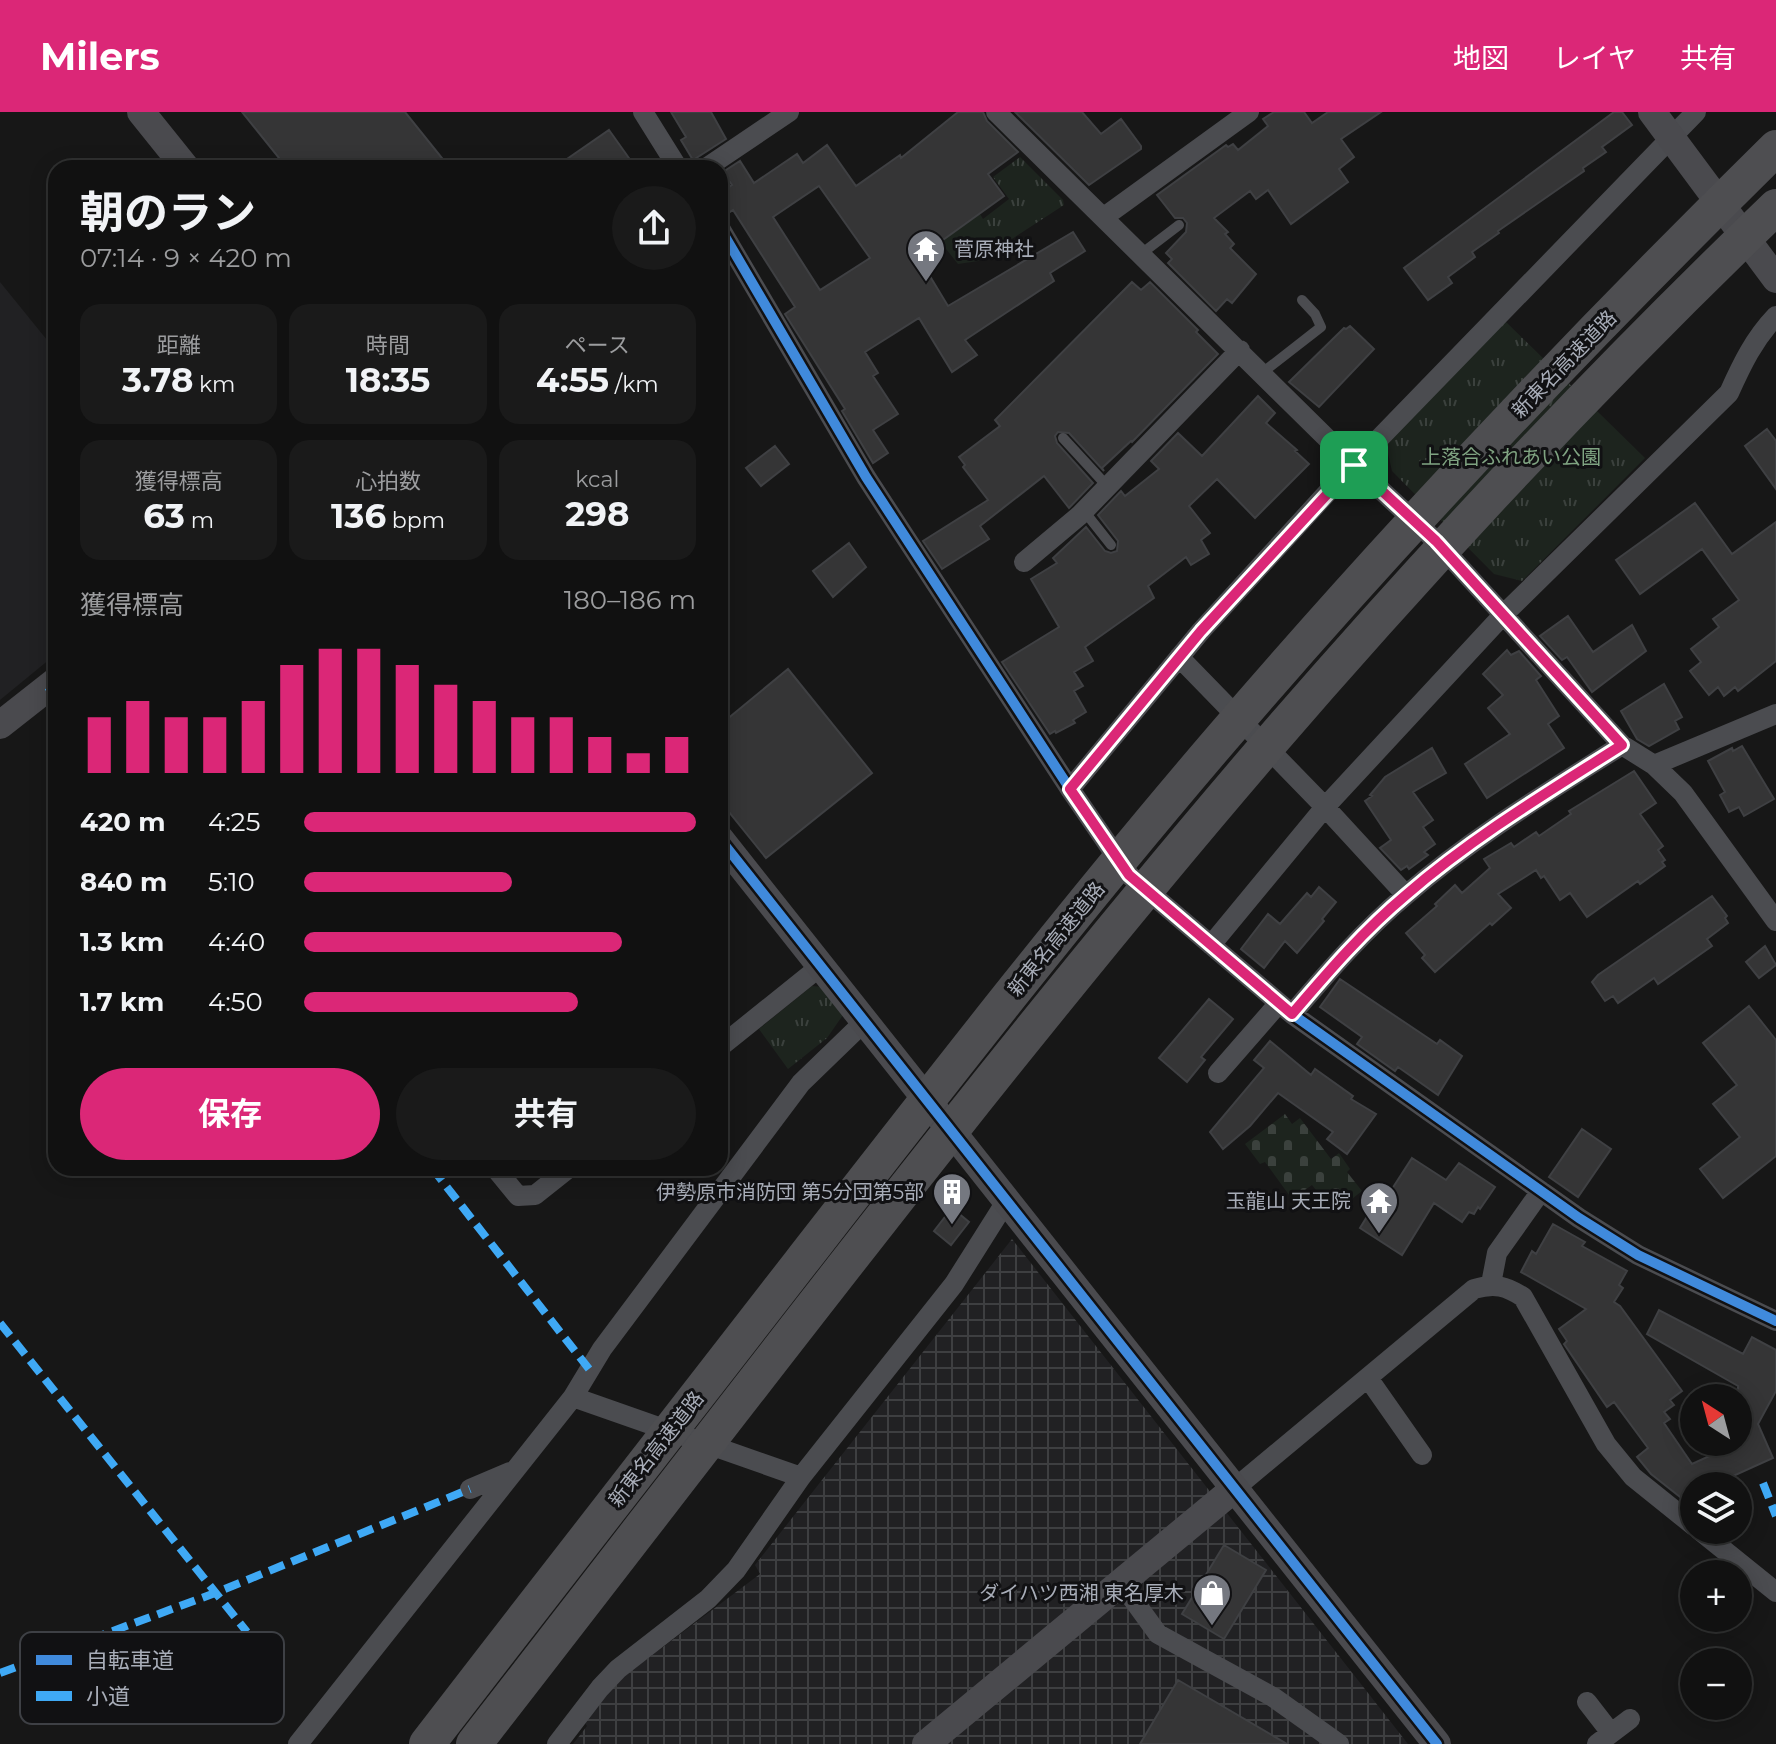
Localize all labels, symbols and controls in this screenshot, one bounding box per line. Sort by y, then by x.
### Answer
text: Milers [40,33,160,80]
text: 地図 [1453,41,1509,75]
text: レイヤ [1553,41,1636,75]
text: 共有 [1680,41,1736,75]
text: 朝のラン [80,185,256,239]
button: share [612,186,696,270]
temple icon: 菅原神社 [905,228,947,283]
place label: 菅原神社 [954,237,1034,261]
text: 07:14 · 9 × 420 m [80,242,292,274]
street label: 新東名高速道路 [1507,305,1621,423]
text: 距離 [157,332,201,359]
text: 時間 [366,332,410,359]
text: ペース [565,332,630,359]
text: 3.78 [122,359,193,401]
text: 18:35 [346,359,430,401]
text: 4:55 [536,359,609,401]
text: km [193,371,235,398]
text: /km [609,371,659,398]
pin [1320,431,1388,499]
icon: arrive [1332,443,1376,487]
park label: 上落合ふれあい公園 [1421,445,1601,469]
text: kcal [575,466,619,493]
text: 獲得標高 [135,468,223,495]
text: 心拍数 [355,468,421,495]
text: 298 [565,493,629,535]
text: 63 [143,495,185,537]
text: 136 [331,495,386,537]
text: m [185,507,214,534]
text: bpm [386,507,445,534]
text: 180–186 m [564,584,696,616]
text: 獲得標高 [80,589,184,621]
text: 420 m [80,806,166,838]
text: 4:25 [208,806,260,838]
text: 840 m [80,866,167,898]
text: 5:10 [208,866,255,898]
street label: 新東名高速道路 [1003,877,1109,1001]
text: 1.3 km [80,926,164,958]
text: 4:40 [208,926,265,958]
text: 1.7 km [80,986,164,1018]
text: 4:50 [208,986,263,1018]
button: 保存 [80,1068,380,1160]
button: 共有 [396,1068,696,1160]
building icon: 伊勢原市消防団 第5分団第5部 [931,1171,973,1226]
place label: 伊勢原市消防団 第5分団第5部 [656,1180,924,1204]
temple icon: 玉龍山 天王院 [1358,1180,1400,1235]
place label: 玉龍山 天王院 [1226,1189,1351,1213]
north arrow [1680,1384,1752,1456]
map controls [1680,1384,1752,1720]
street label: 新東名高速道路 [603,1386,709,1512]
button: layers [1680,1472,1752,1544]
button: + [1680,1560,1752,1632]
shop icon: ダイハツ西湘 東名厚木 [1191,1572,1233,1627]
place label: ダイハツ西湘 東名厚木 [979,1581,1184,1605]
legend [20,1632,284,1724]
text: 自転車道 [86,1647,174,1674]
button: − [1680,1648,1752,1720]
text: 小道 [86,1683,130,1710]

